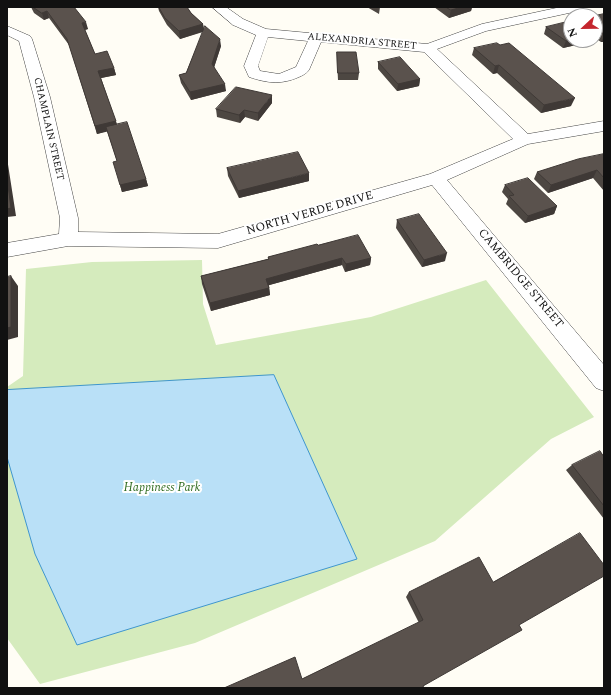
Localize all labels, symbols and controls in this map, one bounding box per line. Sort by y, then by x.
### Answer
north arrow [563,8,603,48]
text: N [563,25,582,40]
street label: ALEXANDRIA STREET [307,31,417,53]
street label: CHAMPLAIN STREET [30,76,66,182]
street label: NORTH VERDE DRIVE [245,189,375,239]
street label: CAMBRIDGE STREET [474,226,566,332]
park label: Happiness Park [124,482,200,496]

